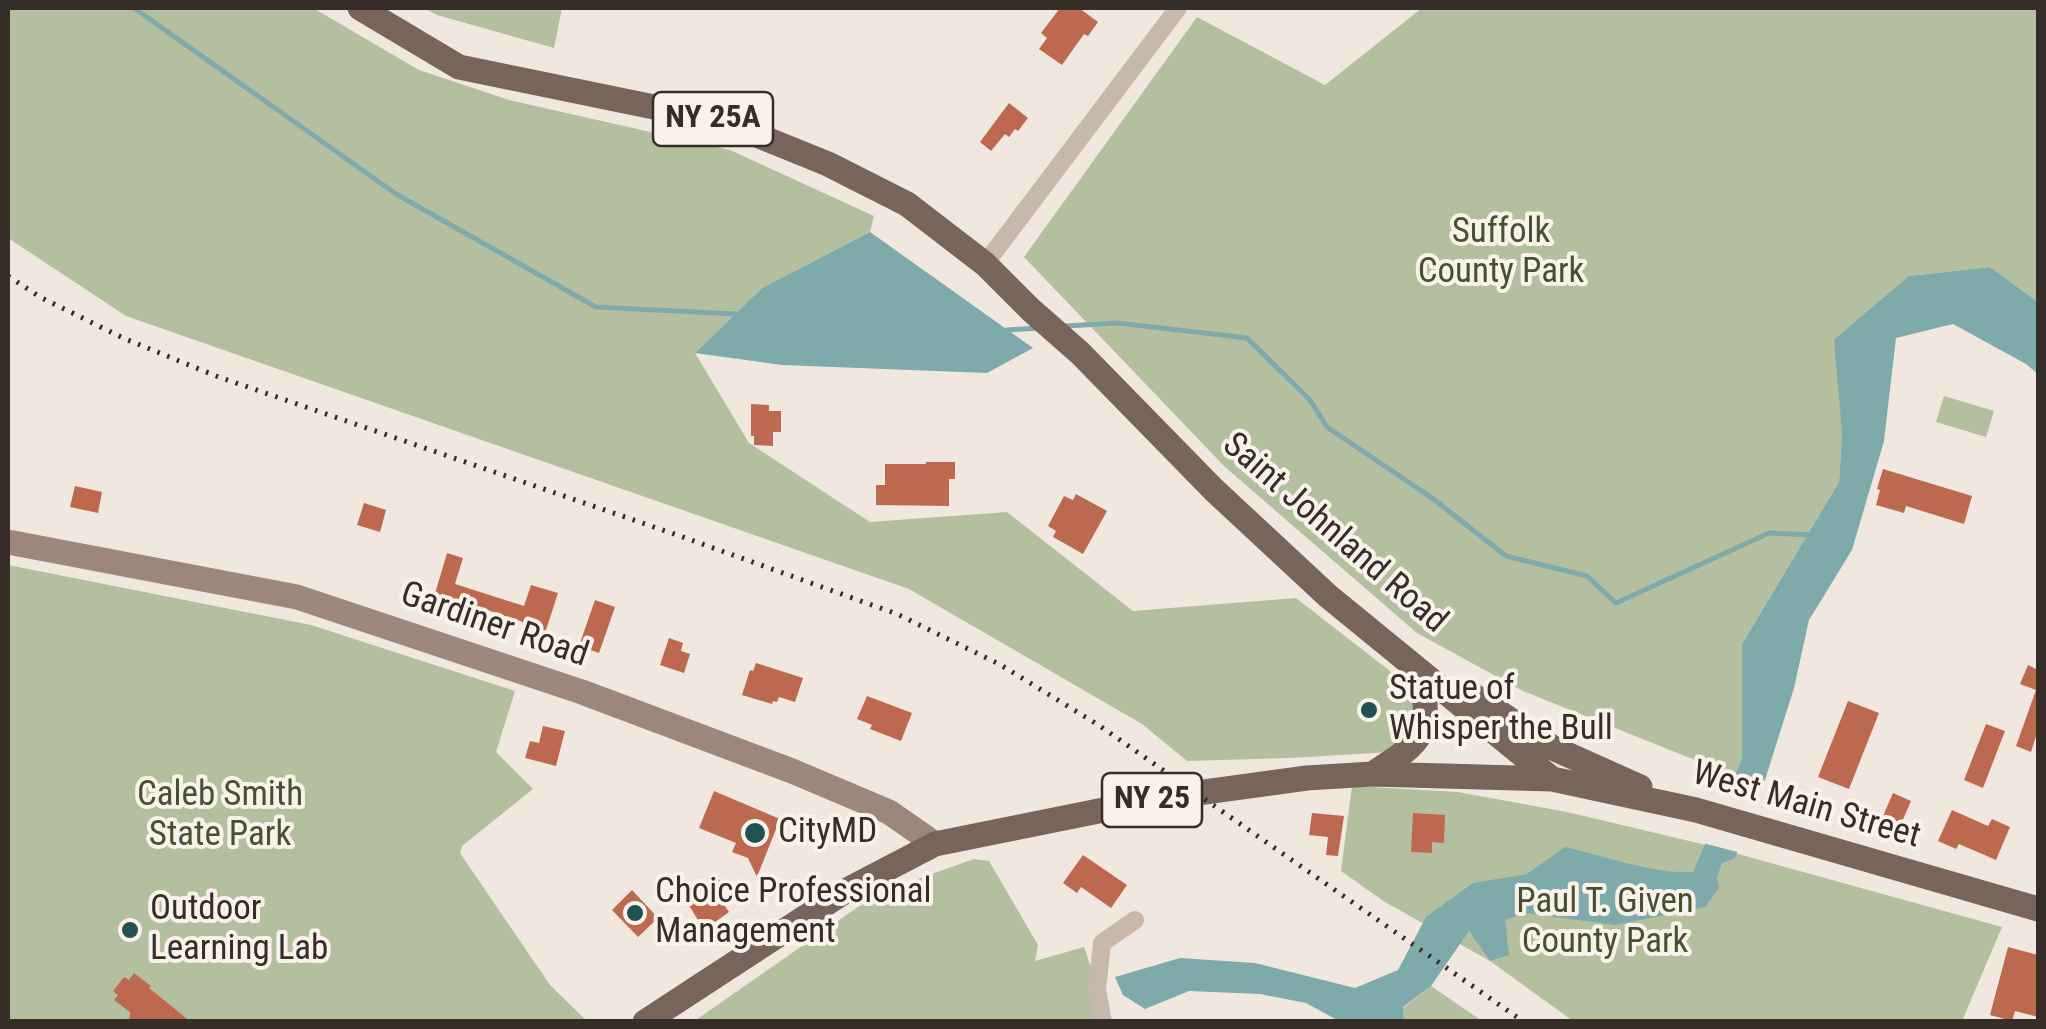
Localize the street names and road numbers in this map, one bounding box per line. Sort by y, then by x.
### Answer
road number: NY 25A [653,92,773,146]
street label: Saint Johnland Road [1213,425,1455,643]
street label: Gardiner Road [395,574,593,678]
street label: West Main Street [1687,753,1925,859]
road number: NY 25 [1102,773,1202,827]

